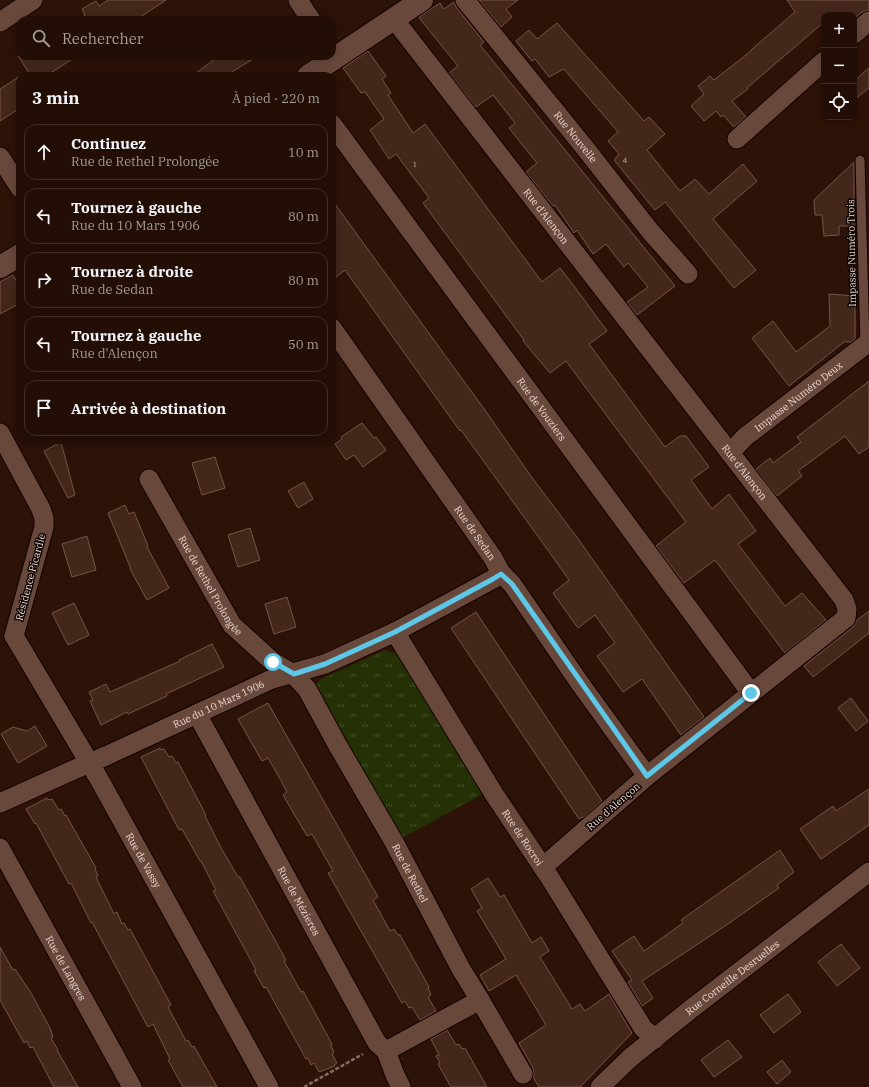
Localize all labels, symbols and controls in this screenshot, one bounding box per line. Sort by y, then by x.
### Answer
map controls [821,12,857,120]
button: + [821,12,857,48]
search box [16,16,336,60]
icon: search [30,27,52,49]
text: Rechercher [62,29,143,48]
button: − [821,48,857,84]
button: locate [821,84,857,120]
text: 3 min [32,87,80,109]
text: À pied · 220 m [232,90,320,107]
street label: Rue Nouvelle [551,109,600,165]
text: Continuez [71,134,146,153]
icon: ahead [33,141,55,163]
text: 10 m [288,144,319,161]
text: Rue de Rethel Prolongée [71,153,219,170]
house number: 4 [623,155,628,165]
house number: 1 [413,159,418,169]
street label: Rue d'Alençon [520,186,572,247]
text: Tournez à gauche [71,198,202,217]
street label: Impasse Numéro Trois [844,199,859,307]
icon: left [33,205,55,227]
text: 80 m [288,208,319,225]
text: Rue du 10 Mars 1906 [71,217,200,234]
text: Tournez à droite [71,262,193,281]
icon: right [33,269,55,291]
text: 80 m [288,272,319,289]
text: Rue de Sedan [71,281,154,298]
text: Tournez à gauche [71,326,202,345]
icon: left [33,333,55,355]
text: 50 m [288,336,319,353]
text: Rue d'Alençon [71,345,158,362]
street label: Impasse Numéro Deux [752,358,846,435]
street label: Rue de Vouziers [514,375,569,444]
icon: arrive [33,397,55,419]
text: Arrivée à destination [71,399,226,418]
street label: Rue d'Alençon [719,442,770,503]
street label: Rue de Sedan [451,503,499,563]
street label: Résidence Picardie [13,532,48,622]
street label: Rue de Rethel Prolongée [175,533,245,638]
route start [264,653,282,671]
street label: Rue du 10 Mars 1906 [171,677,267,731]
route end [742,684,760,702]
street label: Rue d'Alençon [584,779,643,833]
street label: Rue de Rocroi [499,807,546,868]
street label: Rue de Vassy [123,831,164,891]
street label: Rue de Rethel [389,842,431,905]
street label: Rue de Mézieres [275,864,323,938]
street label: Rue de Langres [43,933,89,1003]
street label: Rue Corneille Desruelles [683,937,782,1018]

